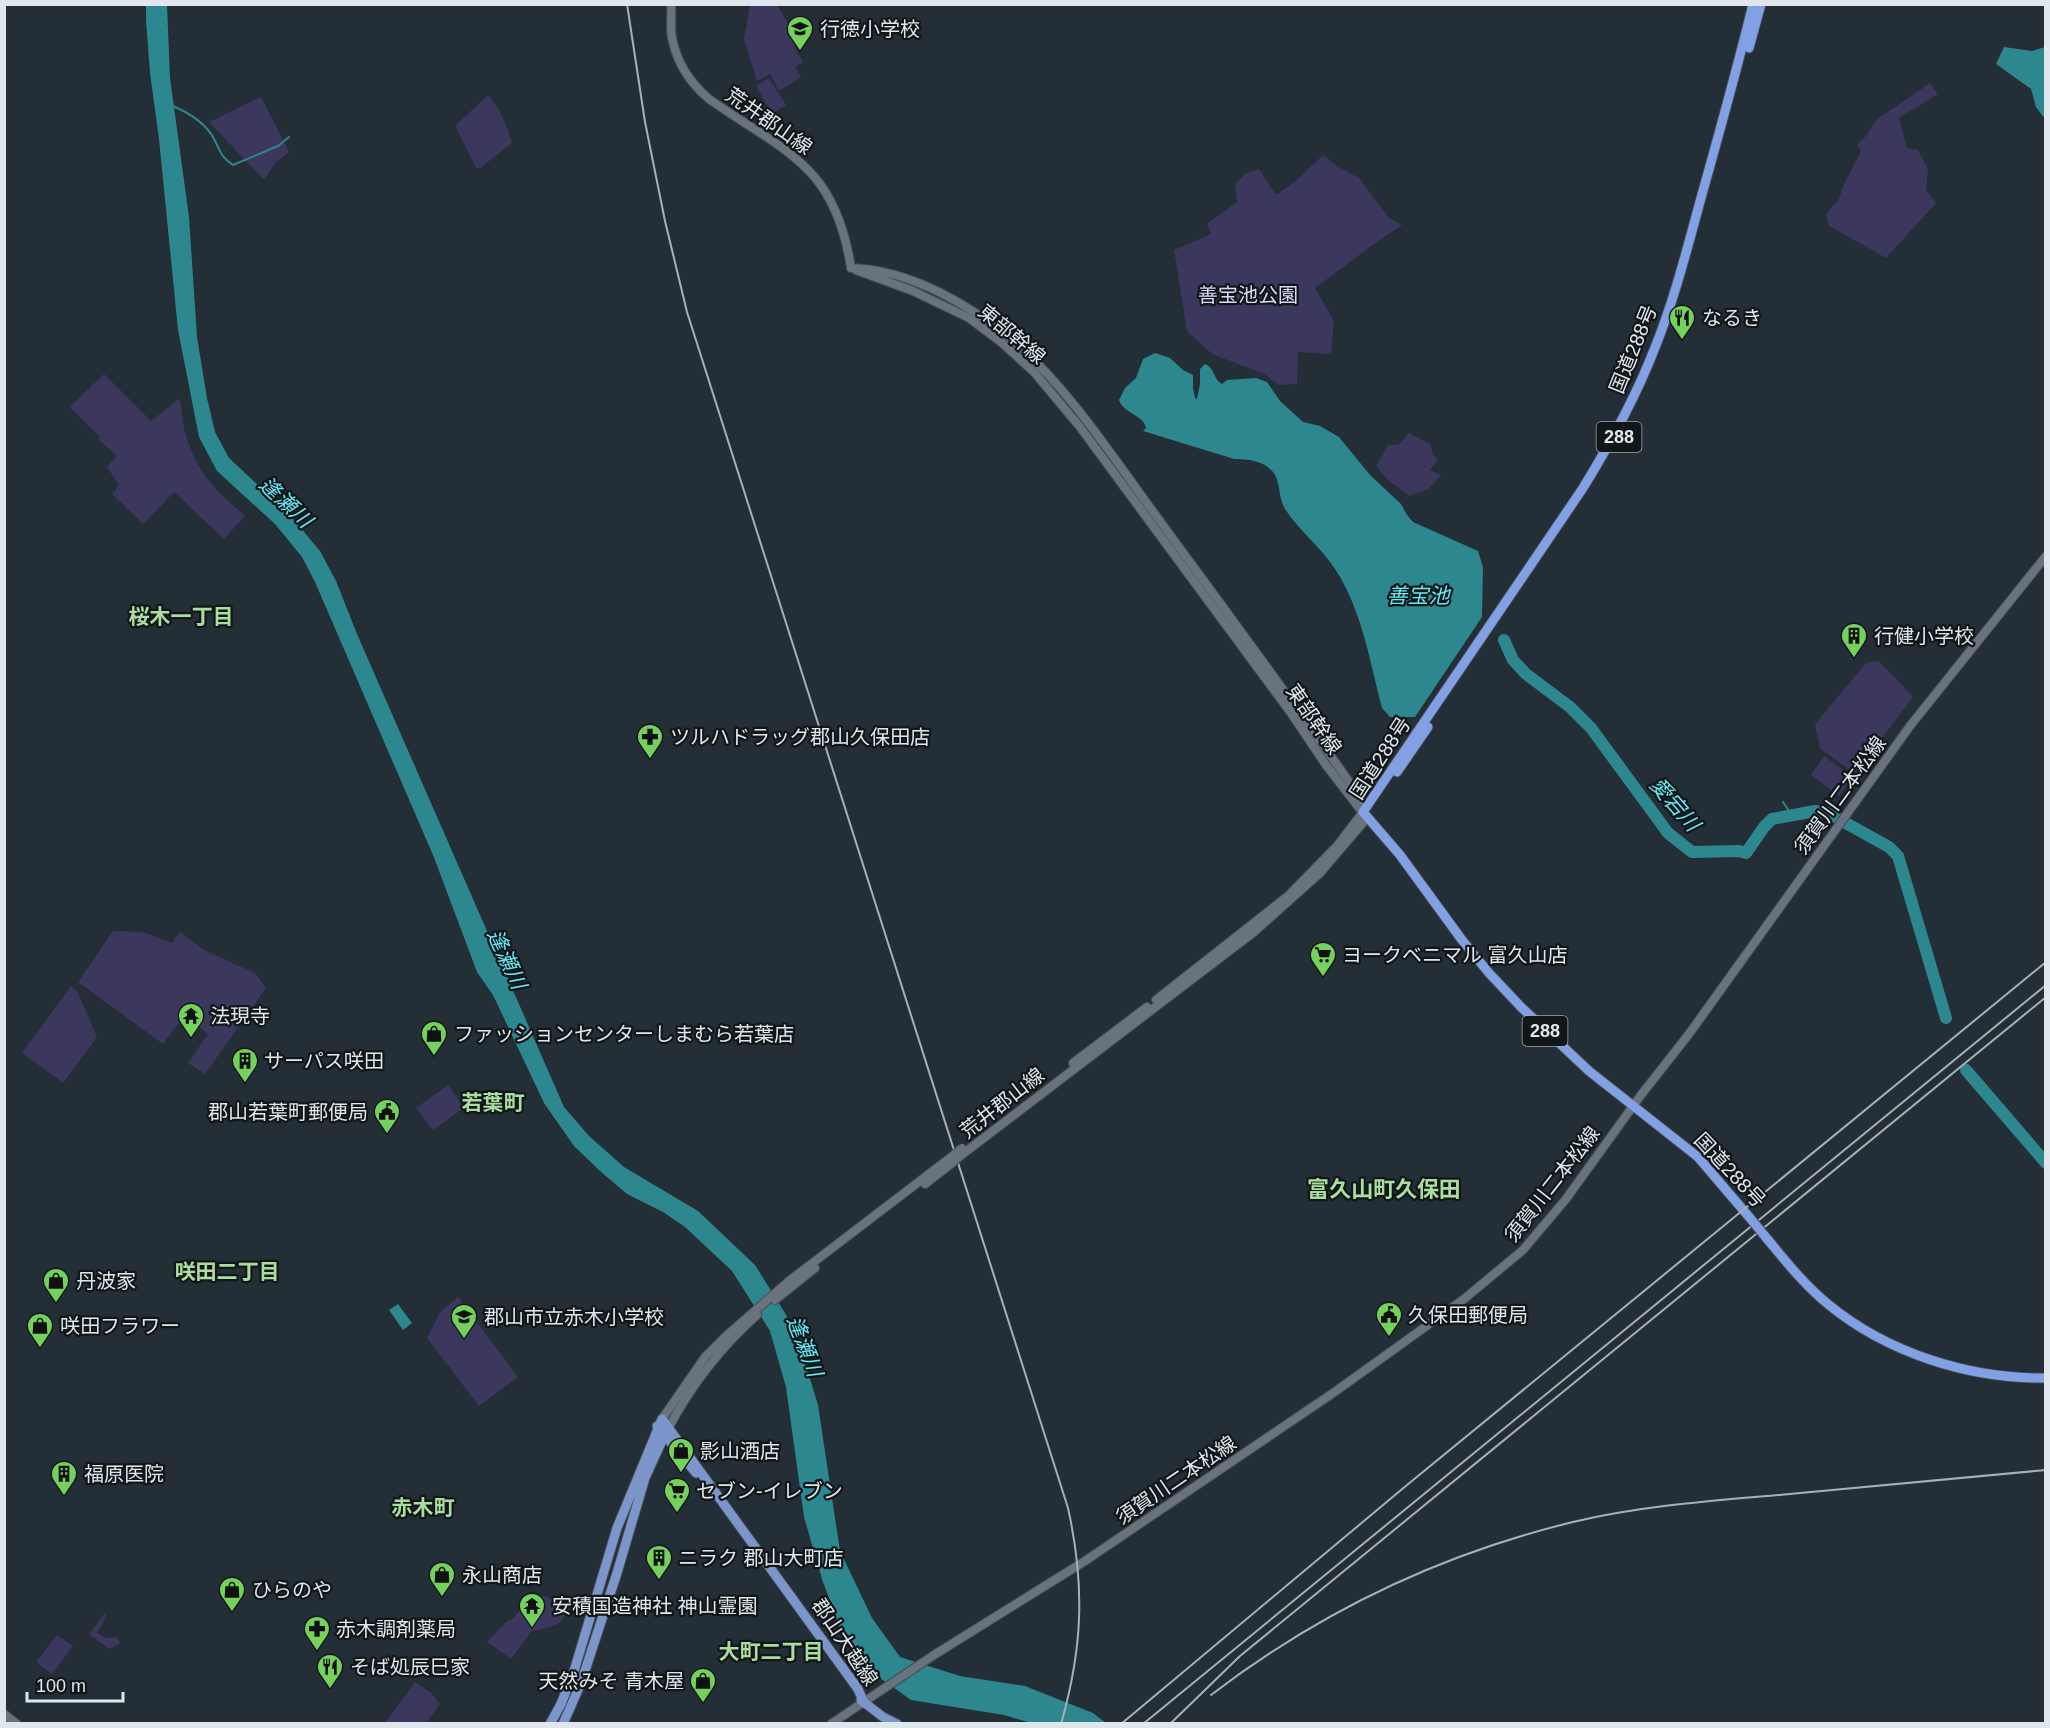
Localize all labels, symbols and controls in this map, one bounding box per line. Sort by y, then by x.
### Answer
school or university icon: 行徳小学校 [785,14,815,52]
place label: 行徳小学校 [820,18,920,40]
street label: 荒井郡山線 [722,83,816,159]
park label: 善宝池公園 [1198,284,1298,306]
street label: 東部幹線 [974,300,1050,368]
street label: 国道288号 [1605,302,1661,396]
restaurant icon: なるき [1667,303,1697,341]
place label: なるき [1702,307,1762,329]
road number: 288 [1596,422,1642,452]
water label: 逢瀬川 [255,472,318,533]
water label: 善宝池 [1387,584,1451,607]
district label: 桜木一丁目 [129,605,234,628]
building icon: 行健小学校 [1839,621,1869,659]
place label: 行健小学校 [1874,625,1974,647]
street label: 東部幹線 [1282,680,1346,758]
street label: 国道288号 [1345,713,1415,803]
pharmacy icon: ツルハドラッグ郡山久保田店 [635,722,665,760]
place label: ツルハドラッグ郡山久保田店 [670,726,930,748]
street label: 須賀川二本松線 [1790,732,1890,858]
water label: 愛宕川 [1646,773,1706,837]
water label: 逢瀬川 [483,926,532,994]
supermarket icon: ヨークベニマル 富久山店 [1308,940,1338,978]
place label: ヨークベニマル 富久山店 [1342,944,1568,966]
temple icon: 法現寺 [176,1001,206,1039]
place label: 法現寺 [210,1005,270,1027]
road number: 288 [1522,1016,1568,1046]
shop icon: ファッションセンターしまむら若葉店 [419,1019,449,1057]
place label: ファッションセンターしまむら若葉店 [454,1023,794,1045]
building icon: サーパス咲田 [230,1046,260,1084]
place label: サーパス咲田 [264,1050,384,1072]
street label: 荒井郡山線 [956,1064,1048,1142]
district label: 若葉町 [462,1091,525,1114]
public building icon: 郡山若葉町郵便局 [372,1097,402,1135]
place label: 郡山若葉町郵便局 [208,1101,368,1123]
street label: 須賀川二本松線 [1500,1122,1604,1246]
street label: 国道288号 [1690,1128,1770,1212]
district label: 富久山町久保田 [1307,1177,1461,1202]
district label: 咲田二丁目 [175,1260,280,1283]
shop icon: 丹波家 [41,1266,71,1304]
place label: 丹波家 [76,1270,136,1292]
public building icon: 久保田郵便局 [1374,1300,1404,1338]
school or university icon: 郡山市立赤木小学校 [449,1302,479,1340]
place label: 久保田郵便局 [1408,1304,1528,1326]
place label: 郡山市立赤木小学校 [484,1306,664,1328]
shop icon: 咲田フラワー [25,1311,55,1349]
water label: 逢瀬川 [783,1312,828,1381]
place label: 咲田フラワー [60,1315,180,1337]
street label: 須賀川二本松線 [1112,1432,1240,1528]
shop icon: 影山酒店 [666,1436,696,1474]
place label: 影山酒店 [700,1440,780,1462]
building icon: 福原医院 [49,1459,79,1497]
place label: 福原医院 [84,1463,164,1485]
supermarket icon: セブン-イレブン [662,1476,692,1514]
place label: セブン-イレブン [696,1480,843,1502]
district label: 赤木町 [392,1496,455,1519]
building icon: ニラク 郡山大町店 [644,1543,674,1581]
place label: ニラク 郡山大町店 [678,1547,844,1569]
shop icon: 永山商店 [427,1560,457,1598]
place label: 永山商店 [462,1564,542,1586]
shop icon: ひらのや [217,1575,247,1613]
place label: ひらのや [252,1579,332,1601]
temple icon: 安積国造神社 神山霊園 [517,1591,547,1629]
street label: 郡山大越線 [808,1594,882,1690]
place label: 安積国造神社 神山霊園 [552,1595,758,1617]
pharmacy icon: 赤木調剤薬局 [302,1614,332,1652]
place label: 赤木調剤薬局 [336,1618,456,1640]
district label: 大町二丁目 [719,1640,824,1663]
restaurant icon: そば処辰巳家 [315,1652,345,1690]
place label: そば処辰巳家 [350,1656,470,1678]
scale bar [27,1665,123,1703]
shop icon: 天然みそ 青木屋 [688,1666,718,1704]
place label: 天然みそ 青木屋 [538,1670,684,1692]
text: 100 m [36,1676,86,1696]

